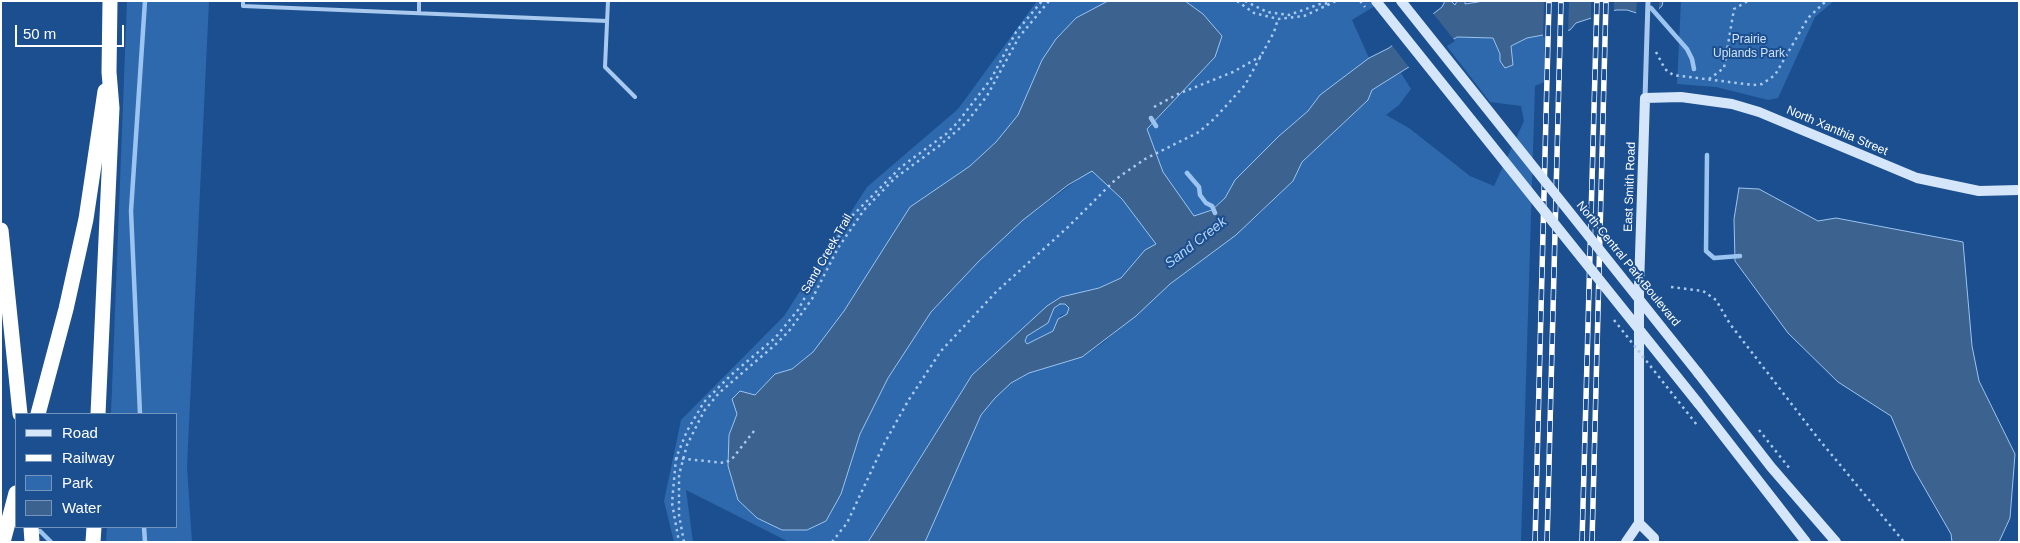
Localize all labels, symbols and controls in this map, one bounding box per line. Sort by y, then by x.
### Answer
scale bar [18,15,126,47]
text: 50 m [23,25,56,42]
park label: Prairie Uplands Park [1713,33,1785,61]
street label: North Xanthia Street [1784,103,1890,159]
street label: East Smith Road [1621,142,1639,232]
street label: North Central Park Boulevard [1573,199,1683,329]
street label: Sand Creek Trail [798,212,856,296]
water label: Sand Creek [1162,214,1230,272]
legend [15,413,178,528]
text: Road [62,424,98,441]
text: Railway [62,449,115,466]
text: Park [62,474,93,491]
text: Water [62,499,101,516]

